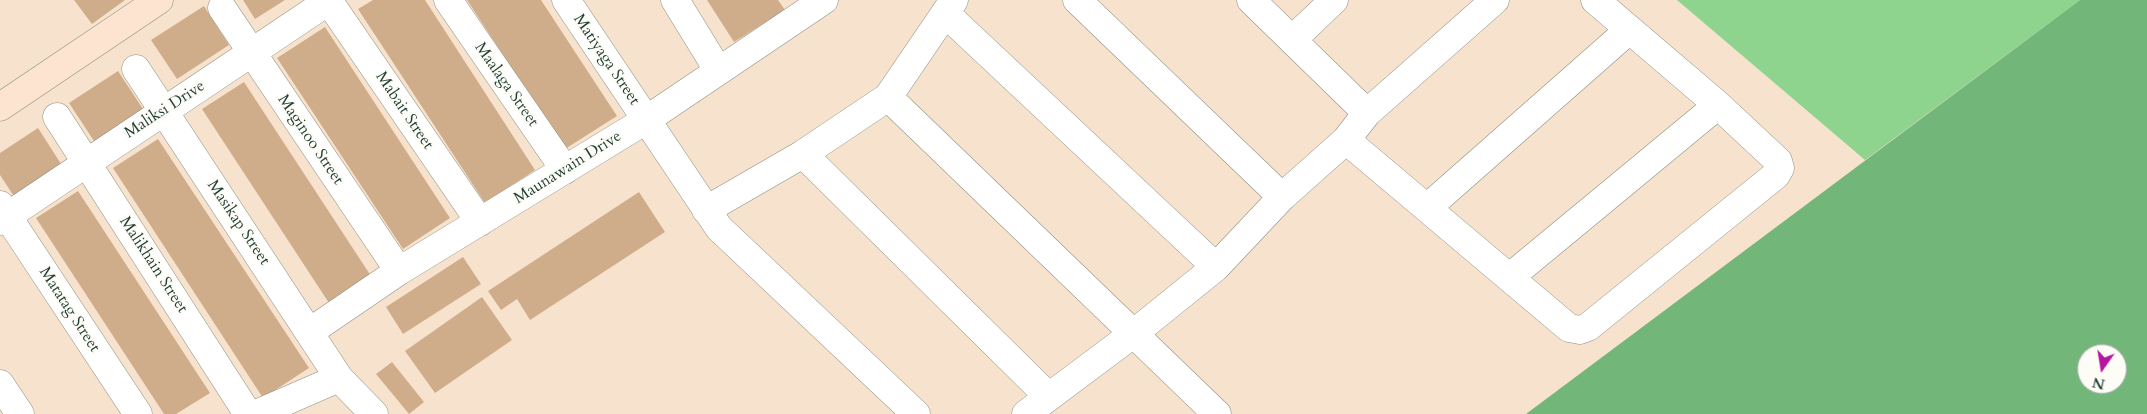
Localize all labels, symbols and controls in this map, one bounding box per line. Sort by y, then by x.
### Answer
street label: Matiyaga Street [569,11,643,109]
street label: Maalaga Street [470,39,542,131]
street label: Mabait Street [371,68,437,154]
street label: Maliksi Drive [121,77,209,143]
street label: Maginoo Street [273,91,347,189]
street label: Maunawain Drive [511,127,625,209]
street label: Masikap Street [202,177,274,269]
street label: Malikhain Street [115,213,191,317]
street label: Matatag Street [34,264,104,356]
north arrow [2077,344,2127,394]
text: N [2091,373,2107,394]

